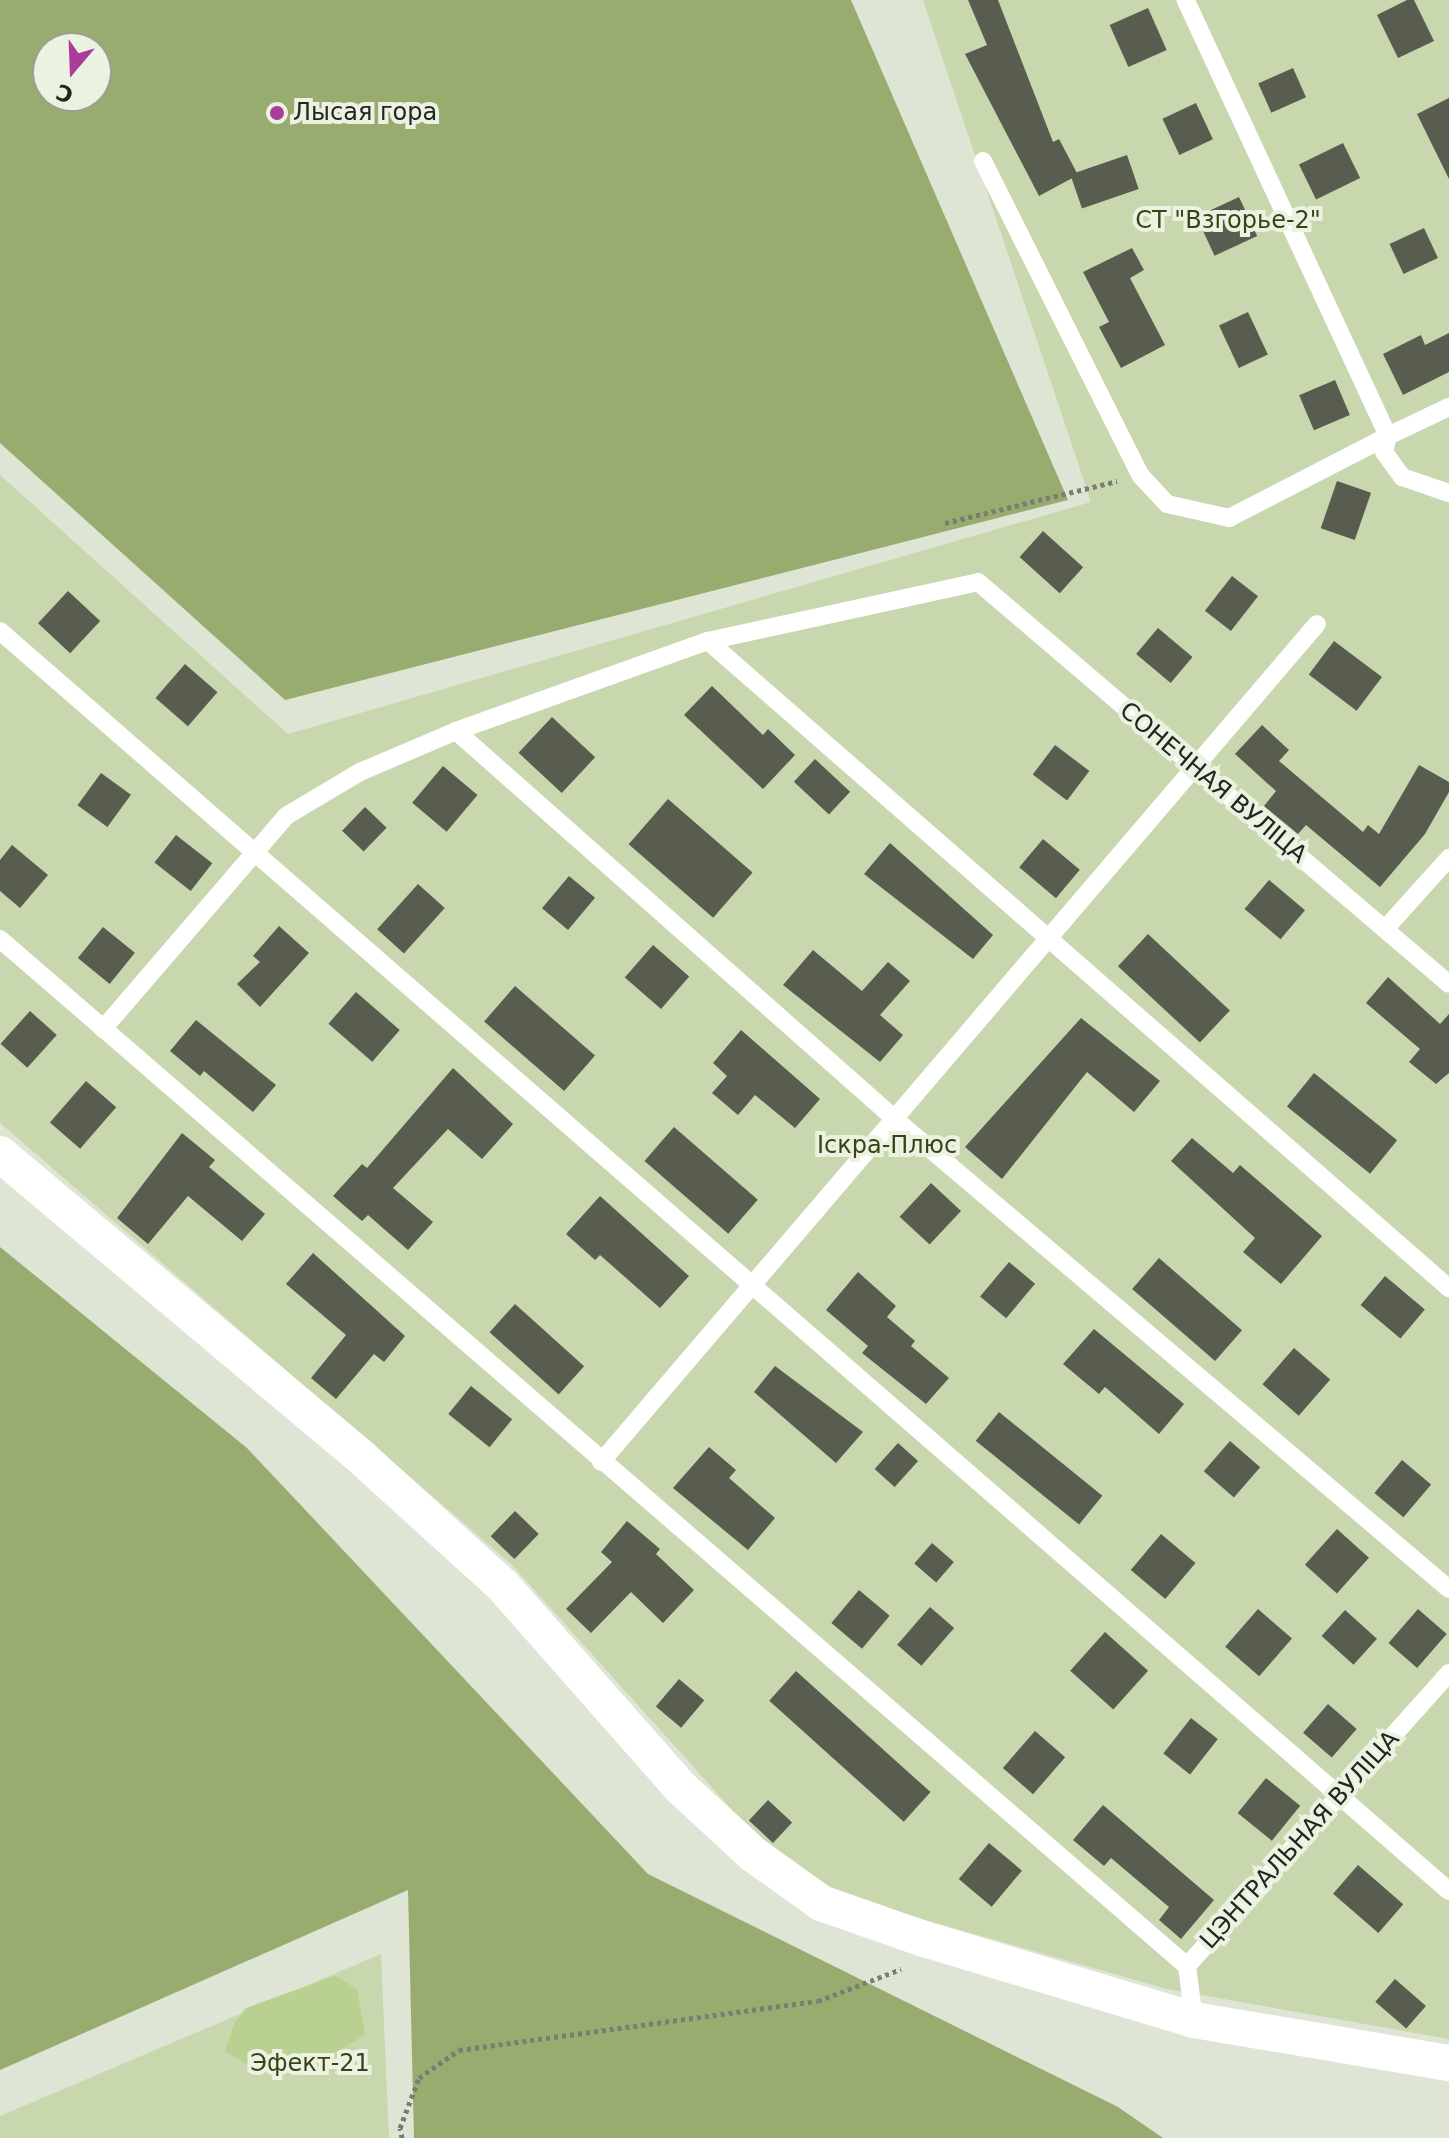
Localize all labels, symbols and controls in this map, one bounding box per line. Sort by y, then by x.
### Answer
north arrow [32,32,112,112]
text: С [53,79,76,108]
place label: Лысая гора [293,99,437,127]
marker: Лысая гора [268,104,286,122]
park label: СТ "Взгорье-2" [1135,207,1321,235]
street label: СОНЕЧНАЯ ВУЛІЦА [1114,696,1312,870]
park label: Іскра-Плюс [817,1132,957,1160]
street label: ЦЭНТРАЛЬНАЯ ВУЛІЦА [1194,1725,1406,1955]
park label: Эфект-21 [250,2050,370,2078]

